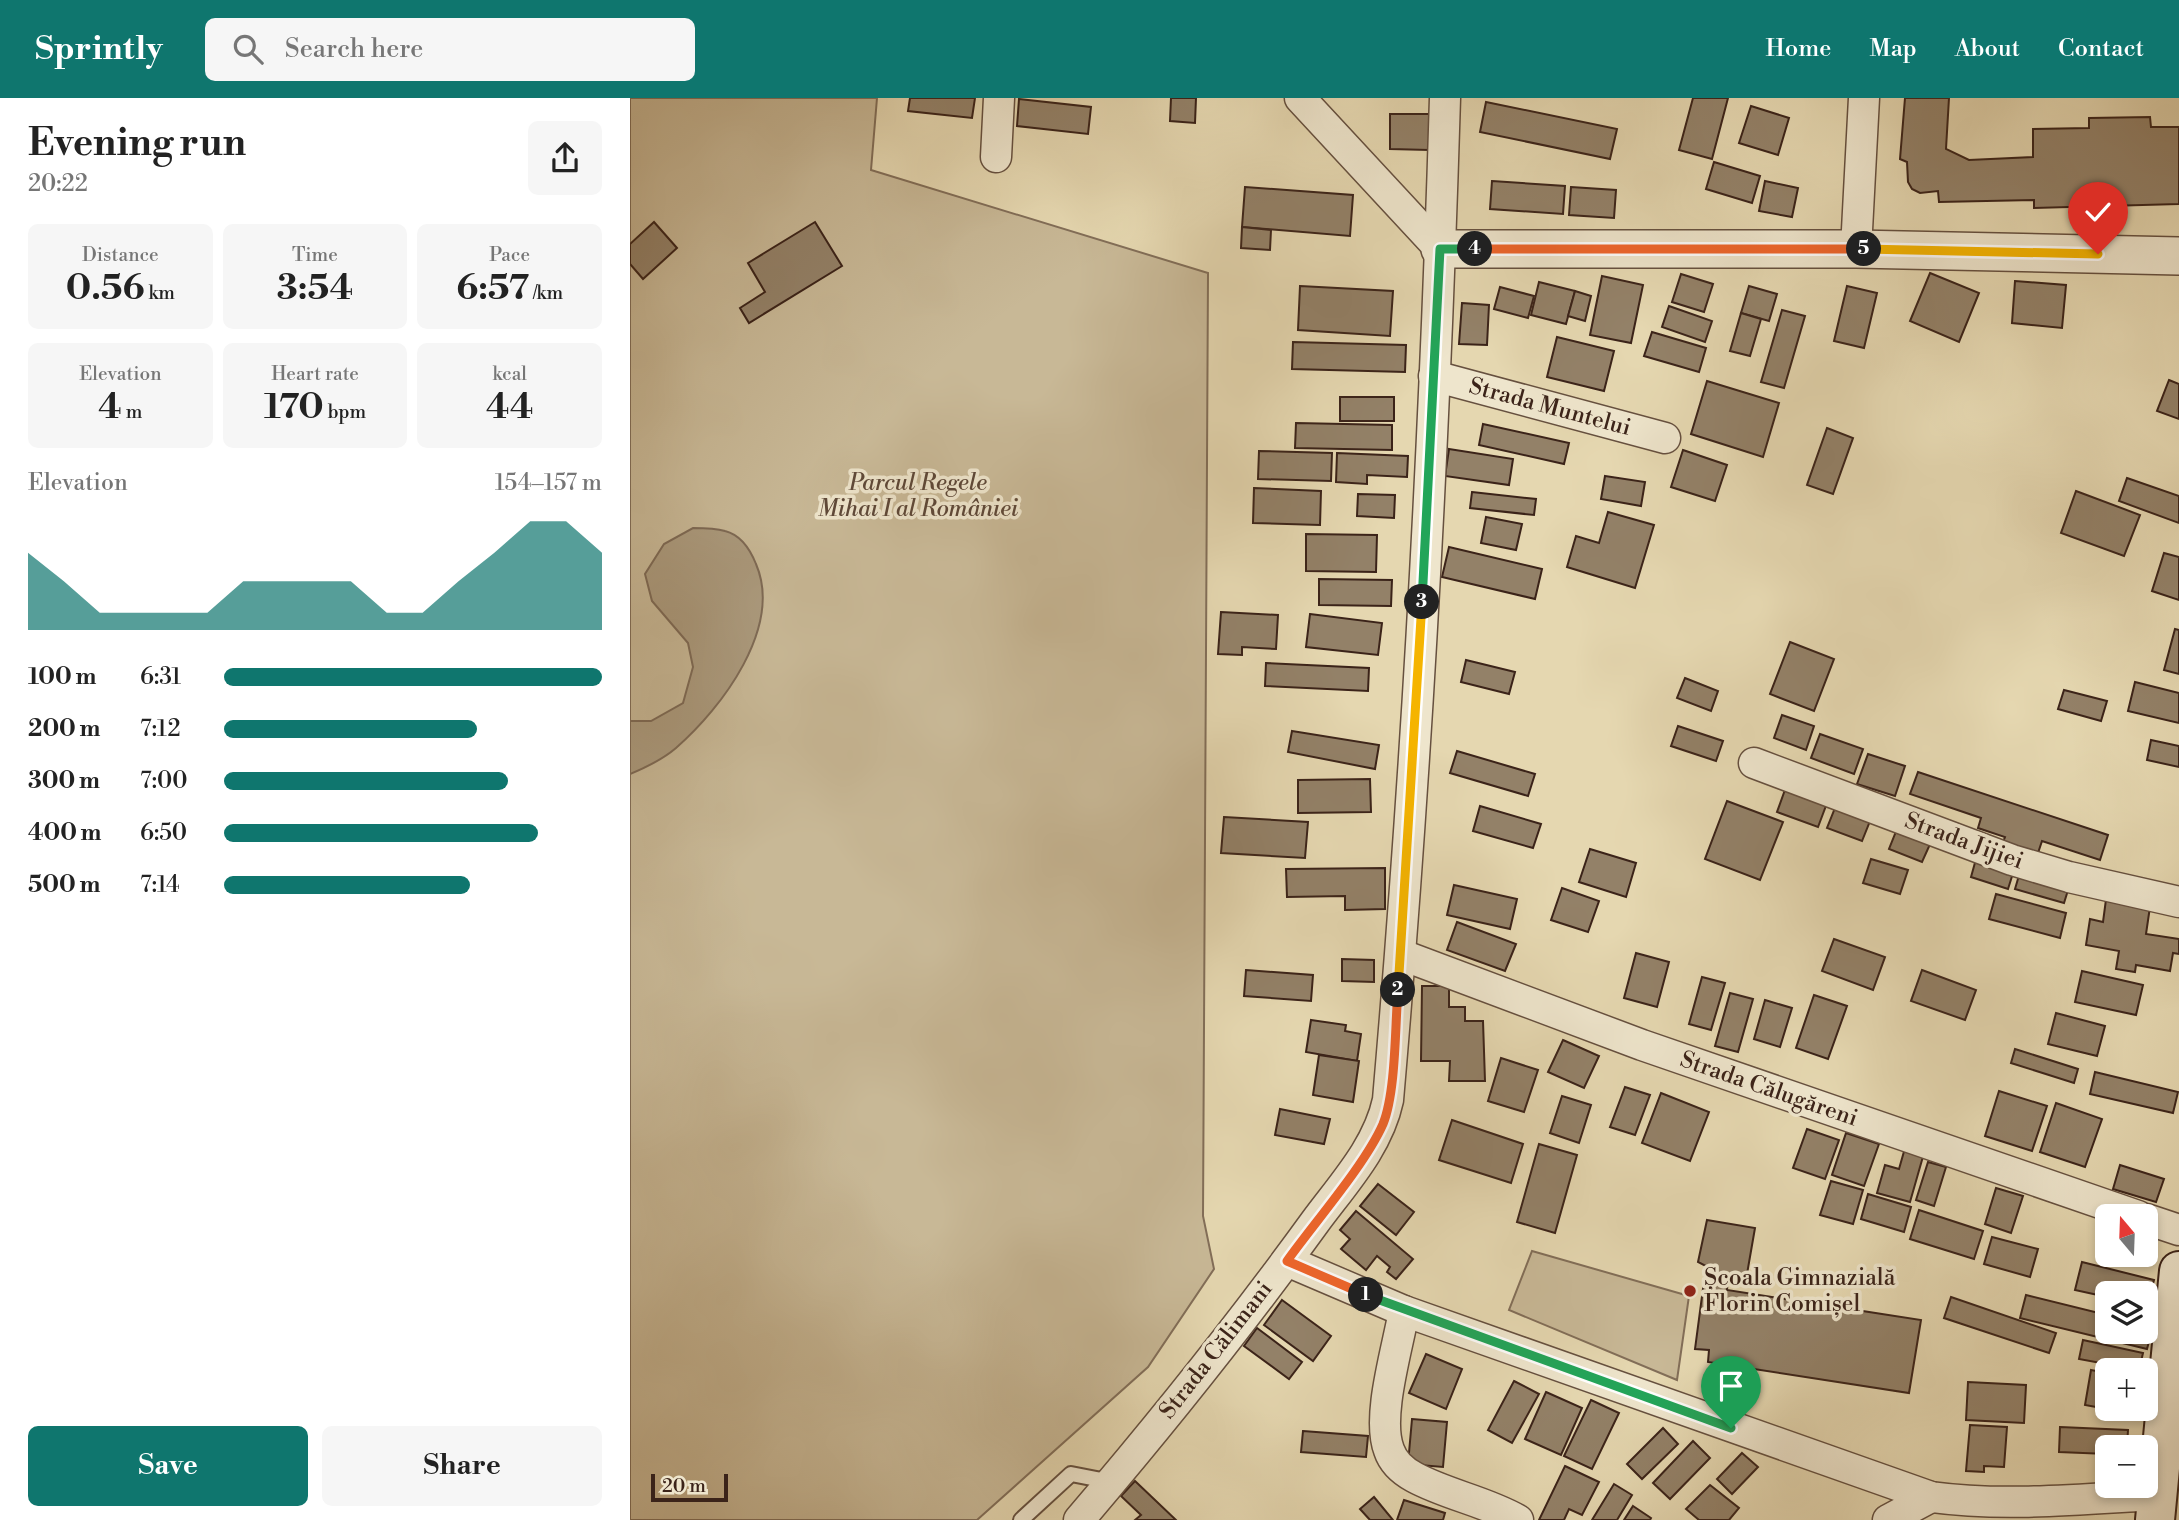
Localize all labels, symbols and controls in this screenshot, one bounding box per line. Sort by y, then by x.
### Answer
search box [205,18,695,81]
text: Sprintly [35,29,163,70]
icon: search [229,30,267,68]
text: Search here [285,33,423,65]
text: Home [1766,34,1831,64]
text: Map [1869,34,1917,64]
text: About [1955,34,2020,64]
text: Contact [2058,34,2144,64]
text: Evening run [28,120,246,167]
button: share [528,121,602,195]
text: 20:22 [28,170,88,198]
pin [2068,182,2128,254]
icon: check [2079,193,2117,231]
pin: 4 [1458,232,1492,266]
pin: 5 [1846,232,1882,266]
text: 4 [1468,236,1481,260]
text: 5 [1858,236,1869,260]
text: Distance [82,243,159,267]
text: Time [292,243,338,267]
text: Pace [489,243,530,267]
text: 0.56 [66,267,144,310]
text: 3:54 [277,267,353,310]
text: 6:57 [456,267,529,310]
text: km [144,281,175,305]
text: /km [529,281,563,305]
text: Elevation [79,362,161,386]
text: Heart rate [271,362,359,386]
text: kcal [492,362,527,386]
street label: Strada Muntelui [1466,372,1634,442]
text: 4 [98,386,122,429]
text: 170 [264,386,324,429]
text: 44 [486,386,533,429]
text: m [122,400,142,424]
text: bpm [324,400,366,424]
text: Elevation [28,469,128,497]
text: 154–157 m [495,469,602,497]
park label: Parcul Regele Mihai I al României [818,469,1019,523]
pin: 3 [1404,584,1440,620]
text: 3 [1416,589,1427,613]
text: 100 m [28,663,96,691]
text: 6:31 [140,663,181,691]
text: 200 m [28,715,100,743]
text: 7:12 [140,715,181,743]
text: 300 m [28,767,100,795]
text: 7:00 [140,767,188,795]
street label: Strada Jijiei [1901,807,2027,875]
text: 400 m [28,819,101,847]
text: 6:50 [140,819,187,847]
text: 500 m [28,871,100,899]
text: 7:14 [140,871,180,899]
pin: 2 [1380,972,1416,1008]
text: 2 [1392,977,1403,1001]
street label: Strada Călugăreni [1677,1046,1861,1132]
north arrow [2095,1204,2158,1267]
map controls [2095,1204,2158,1498]
place label: Școala Gimnazială Florin Comișel [1704,1264,1896,1318]
street label: Strada Călimani [1154,1276,1278,1424]
pin: 1 [1348,1278,1384,1312]
button: layers [2095,1281,2158,1344]
text: 1 [1361,1282,1370,1306]
marker: Școala Gimnazială Florin Comișel [1682,1283,1698,1299]
pin [1701,1356,1761,1428]
button: + [2095,1358,2158,1421]
icon: arrive [1712,1367,1750,1405]
button: Save [28,1426,308,1506]
button: Share [322,1426,602,1506]
button: − [2095,1435,2158,1498]
scale bar [651,1471,728,1503]
text: 20 m [662,1474,706,1498]

